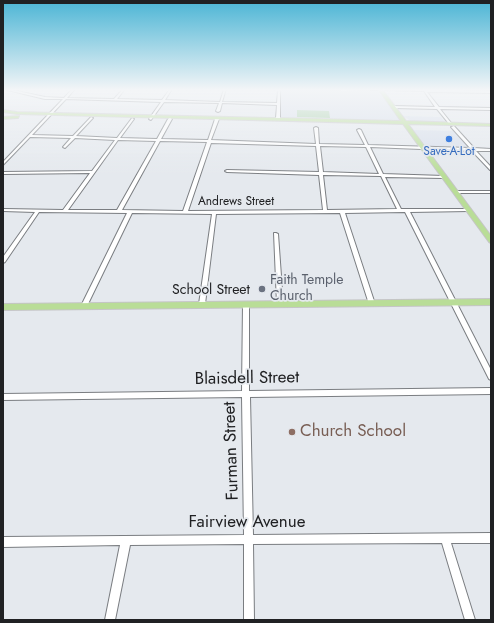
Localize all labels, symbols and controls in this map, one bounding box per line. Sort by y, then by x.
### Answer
marker: Save-A-Lot [444,134,454,144]
place label: Save-A-Lot [423,145,475,159]
street label: Andrews Street [198,195,274,209]
place label: Faith Temple Church [270,273,344,306]
street label: School Street [172,283,250,299]
marker: Faith Temple Church [257,284,267,294]
street label: Blaisdell Street [194,368,300,390]
street label: Furman Street [220,401,244,501]
place label: Church School [300,422,406,442]
marker: Church School [287,427,297,437]
street label: Fairview Avenue [189,513,305,533]

